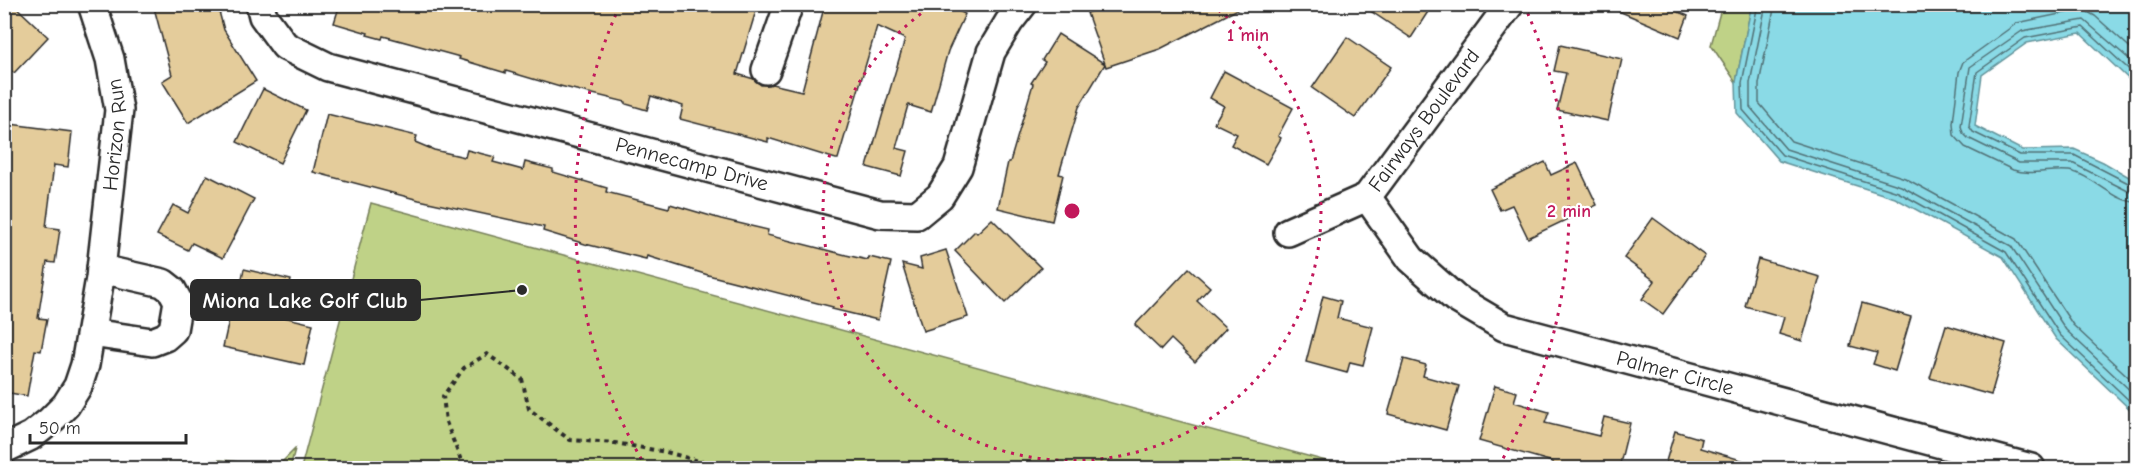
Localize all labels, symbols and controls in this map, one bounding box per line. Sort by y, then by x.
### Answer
text: 1 min [1227,25,1269,46]
street label: Fairways Boulevard [1363,44,1484,196]
street label: Horizon Run [98,77,131,192]
street label: Pennecamp Drive [613,132,771,196]
centre of rings [1062,201,1082,221]
text: 2 min [1547,201,1591,222]
callout: Miona Lake Golf Club [191,280,420,320]
text: Miona Lake Golf Club [202,288,408,314]
street label: Palmer Circle [1614,346,1736,400]
scale bar [30,407,186,445]
text: 50 m [39,418,81,439]

